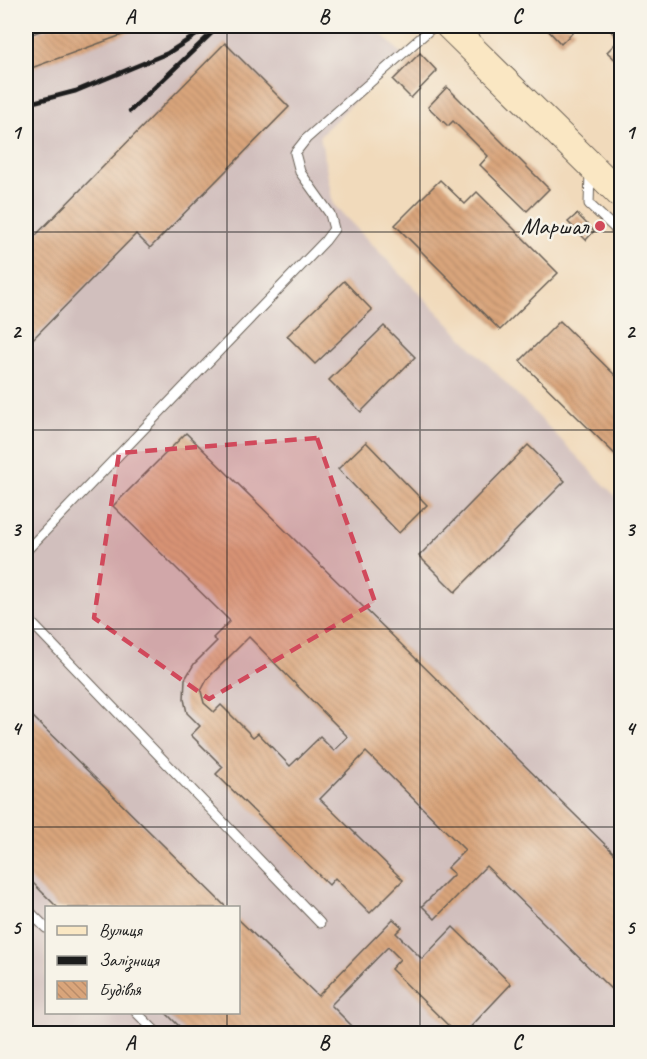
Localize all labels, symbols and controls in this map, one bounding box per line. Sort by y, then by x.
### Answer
text: A [125,4,137,29]
text: B [319,4,331,29]
text: C [512,4,524,29]
text: 1 [12,120,23,145]
text: 1 [626,120,637,145]
place label: Маршал [521,211,590,241]
marker: Маршал [593,219,607,233]
text: 2 [12,319,23,344]
text: 2 [626,319,637,344]
text: 3 [12,517,23,542]
text: 3 [626,517,637,542]
text: 4 [12,716,24,741]
text: 4 [626,716,638,741]
legend [45,906,240,1014]
text: 5 [12,915,23,940]
text: 5 [626,915,637,940]
text: Вулиця [99,919,143,941]
text: Залізниця [99,949,160,972]
text: Будівля [99,979,142,1001]
text: A [125,1030,137,1055]
text: B [319,1030,331,1055]
text: C [512,1030,524,1055]

